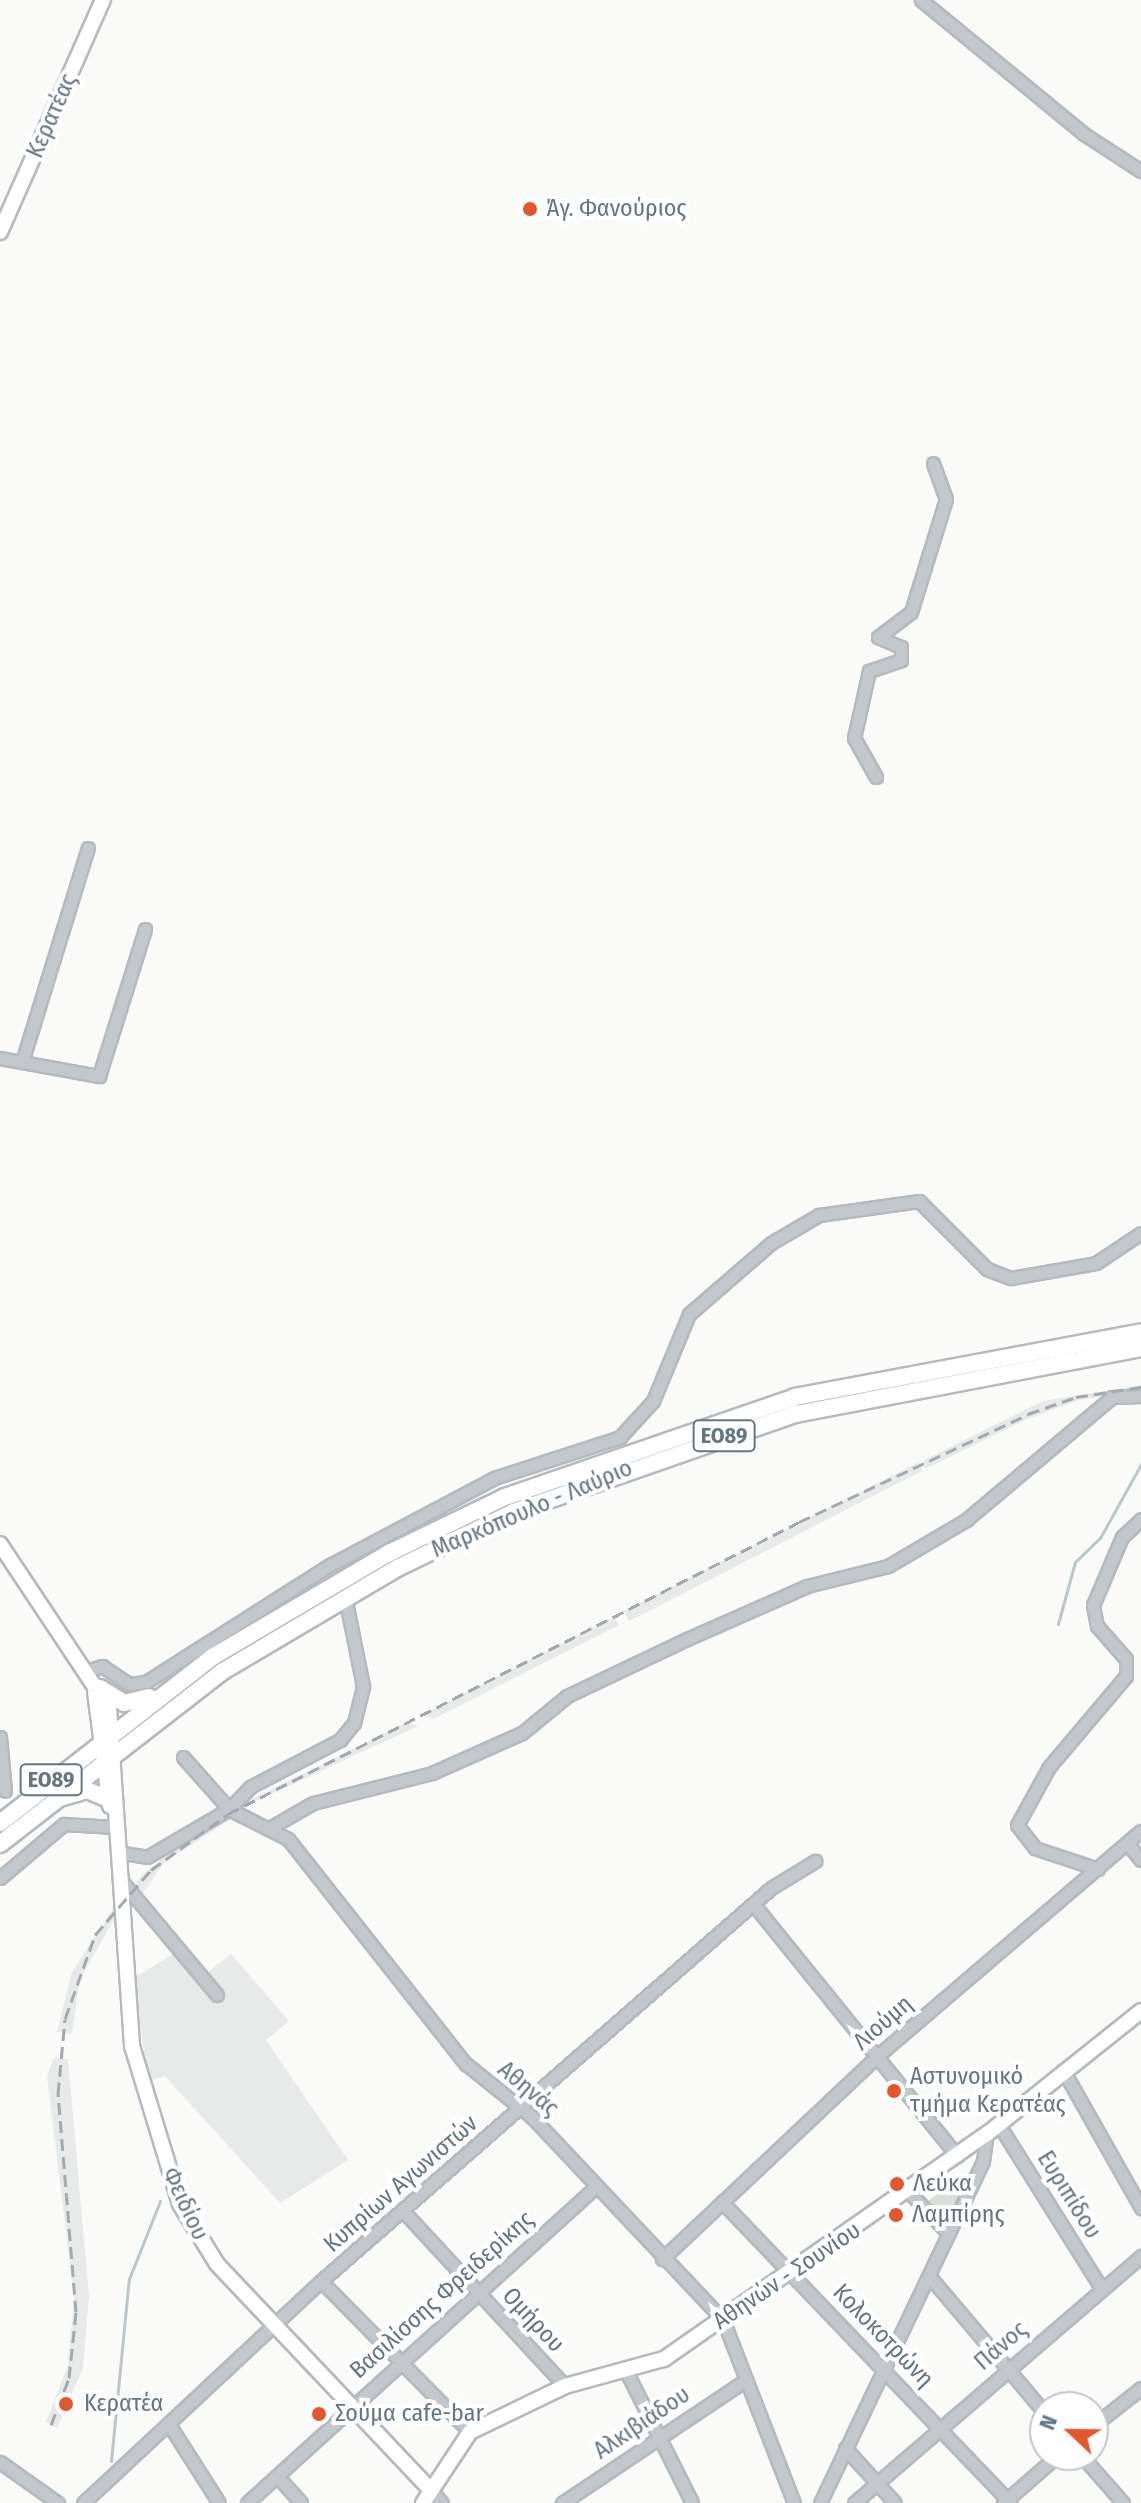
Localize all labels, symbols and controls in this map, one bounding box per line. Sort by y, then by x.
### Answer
street label: Κερατέας [21,69,83,163]
place label: Άγ. Φανούριος [546,195,686,223]
marker: Άγ. Φανούριος [521,200,539,218]
road number: ΕΟ89 [692,1418,756,1454]
street label: Μαρκόπουλο - Λαύριο [427,1454,637,1564]
road number: ΕΟ89 [19,1762,83,1798]
street label: Λιούμη [848,1990,918,2056]
street label: Αθηνάς [492,2055,564,2123]
place label: Αστυνομικό τμήμα Κερατέας [910,2063,1066,2119]
marker: Αστυνομικό τμήμα Κερατέας [885,2082,903,2100]
street label: Κυπρίων Αγωνιστών [318,2109,484,2259]
street label: Ευριπίδου [1031,2146,1107,2244]
street label: Φειδίου [156,2163,214,2245]
place label: Λεύκα [913,2170,972,2198]
marker: Λεύκα [888,2175,906,2193]
place label: Λαμπίρης [912,2201,1005,2229]
street label: Βασιλίσσης Φρειδερίκης [344,2205,540,2385]
marker: Λαμπίρης [887,2206,905,2224]
street label: Αθηνών - Σουνίου [708,2216,866,2336]
street label: Κολοκοτρώνη [827,2278,939,2394]
street label: Ομήρου [496,2282,570,2358]
street label: Πάνος [969,2315,1033,2377]
street label: Αλκιβιάδου [588,2380,696,2466]
place label: Κερατέα [84,2390,163,2418]
north arrow [1029,2391,1109,2471]
marker: Κερατέα [55,2393,77,2415]
place label: Σούμα cafe-bar [335,2400,484,2428]
marker: Σούμα cafe-bar [310,2405,328,2423]
text: N [1033,2411,1063,2434]

